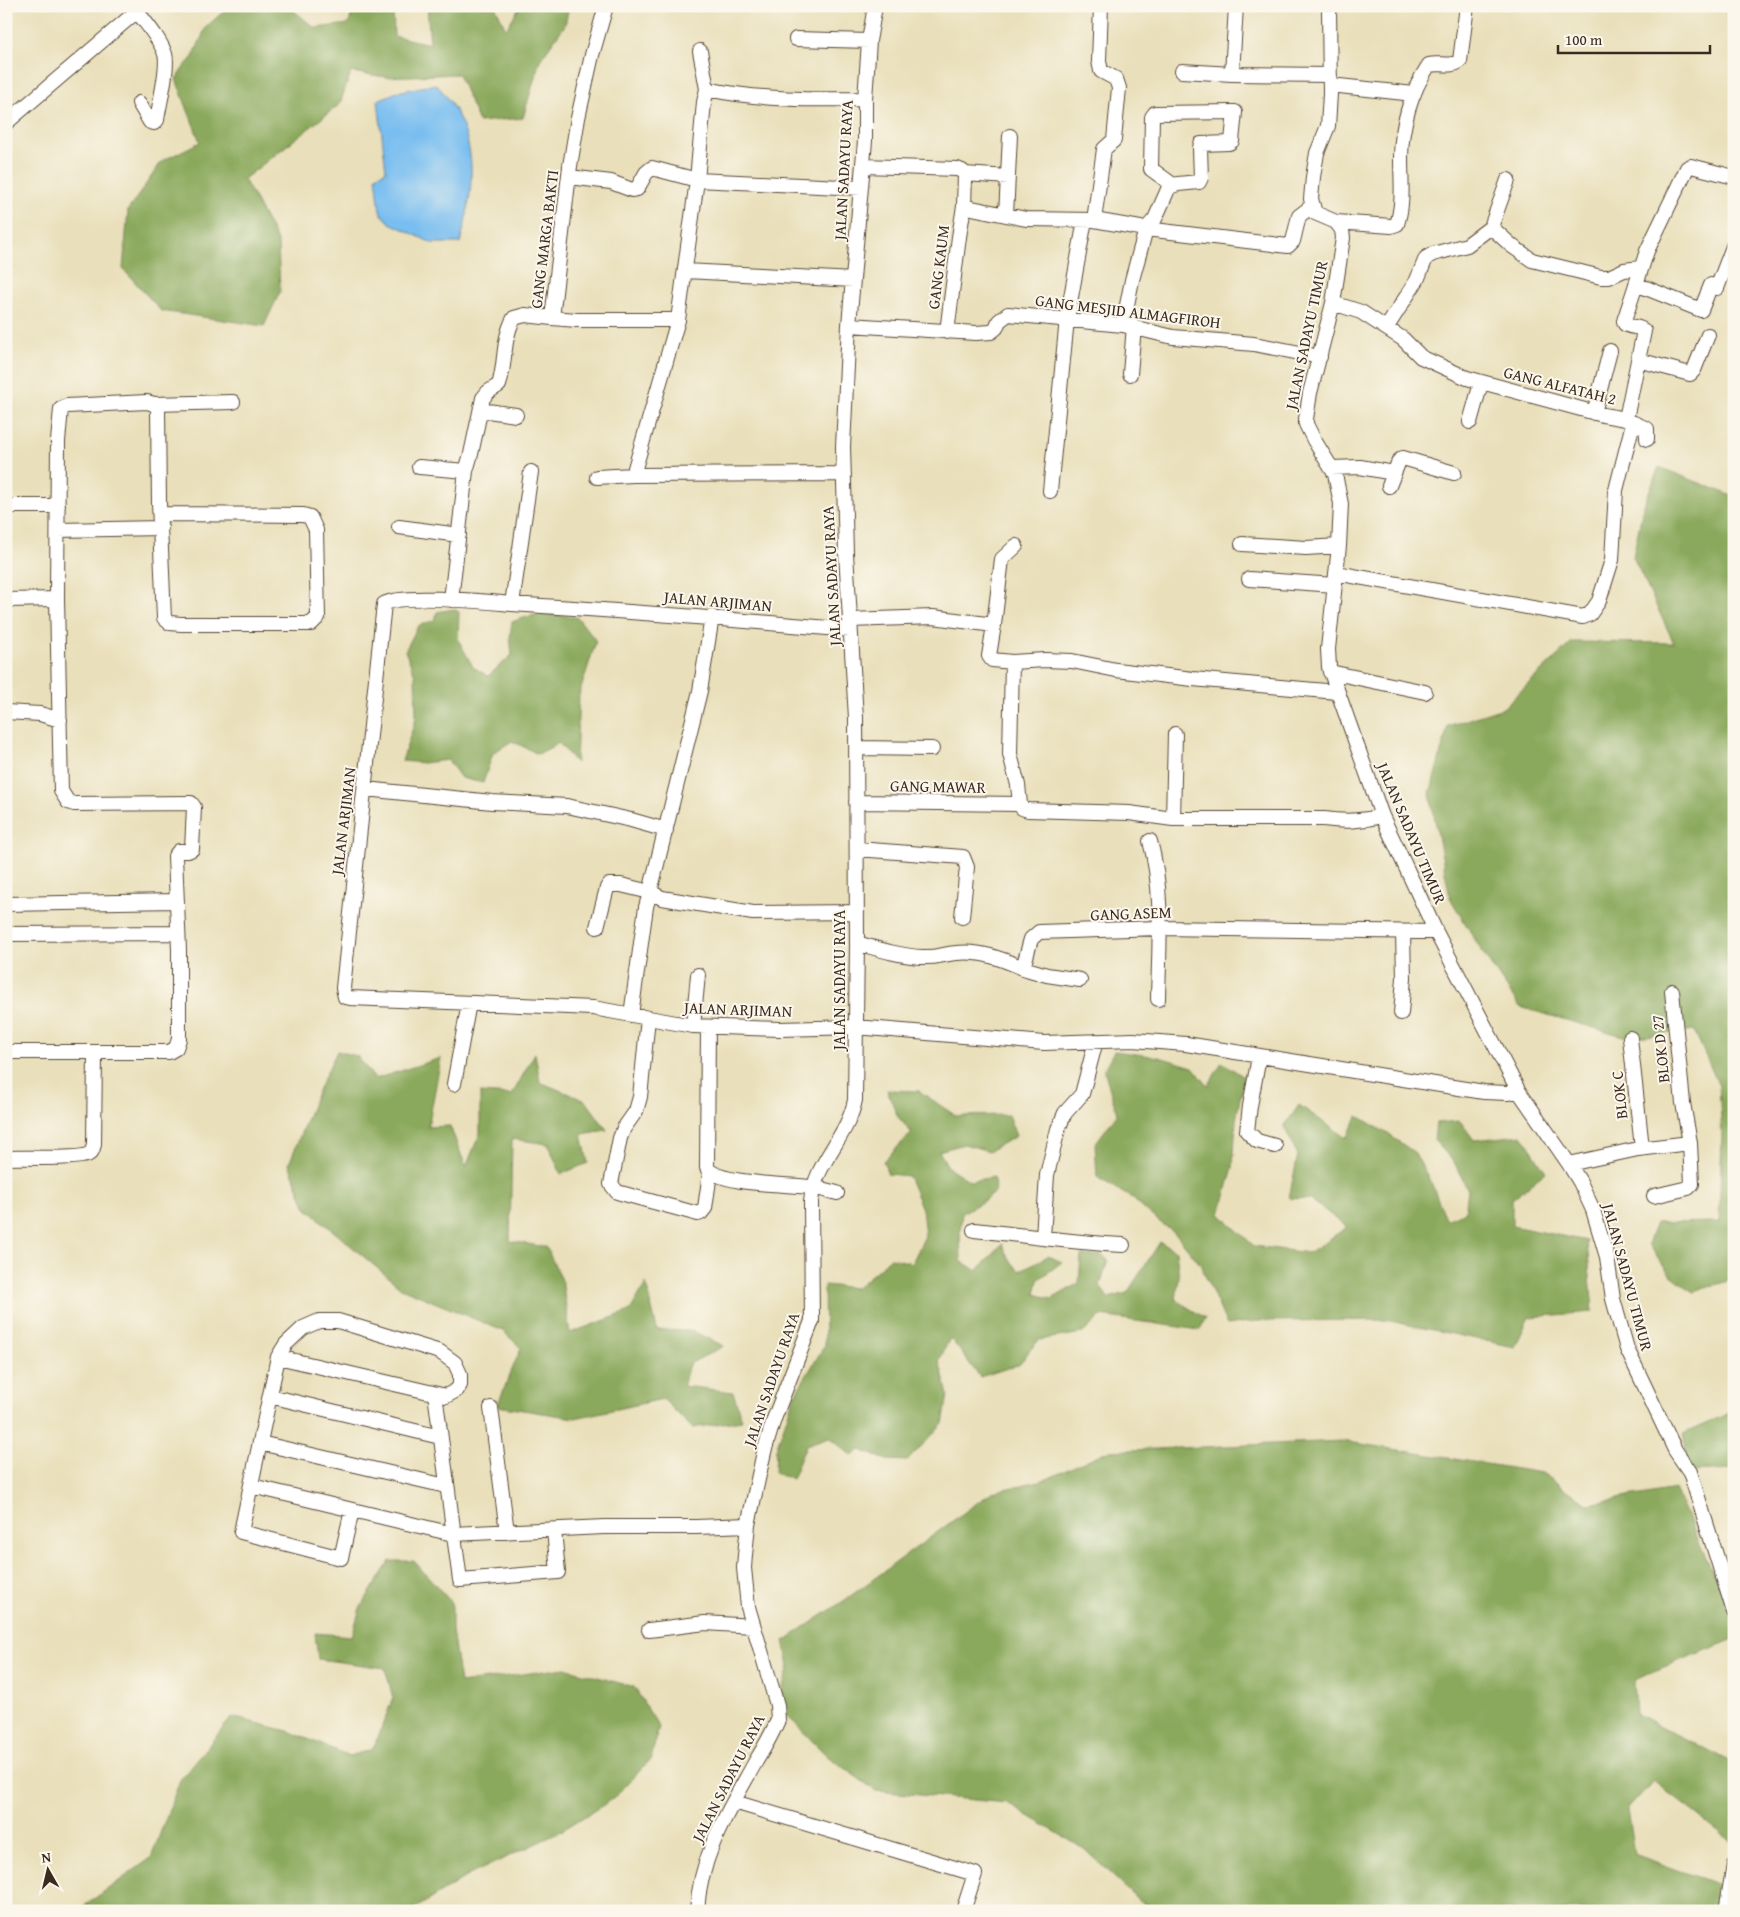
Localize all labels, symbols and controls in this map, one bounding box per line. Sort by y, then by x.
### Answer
scale bar [1558,22,1710,54]
text: 100 m [1565,29,1603,50]
street label: JALAN SADAYU RAYA [827,99,859,243]
street label: GANG MARGA BAKTI [524,168,564,310]
street label: GANG KAUM [921,223,955,311]
street label: JALAN SADAYU TIMUR [1278,258,1334,414]
street label: GANG MESJID ALMAGFIROH [1034,288,1222,334]
street label: GANG ALFATAH 2 [1501,359,1619,411]
street label: JALAN SADAYU RAYA [815,505,847,649]
street label: JALAN ARJIMAN [661,584,774,618]
street label: JALAN SADAYU TIMUR [1371,757,1453,908]
street label: JALAN ARJIMAN [324,765,362,878]
street label: GANG MAWAR [890,773,987,799]
street label: GANG ASEM [1090,900,1172,926]
street label: JALAN SADAYU RAYA [827,909,851,1052]
street label: JALAN ARJIMAN [681,995,793,1023]
street label: BLOK D 27 [1644,1014,1676,1084]
street label: BLOK C [1605,1069,1633,1120]
street label: JALAN SADAYU TIMUR [1596,1199,1659,1354]
street label: JALAN SADAYU RAYA [736,1308,805,1451]
street label: JALAN SADAYU RAYA [684,1710,771,1848]
north arrow [22,1844,72,1894]
text: N [40,1846,53,1868]

